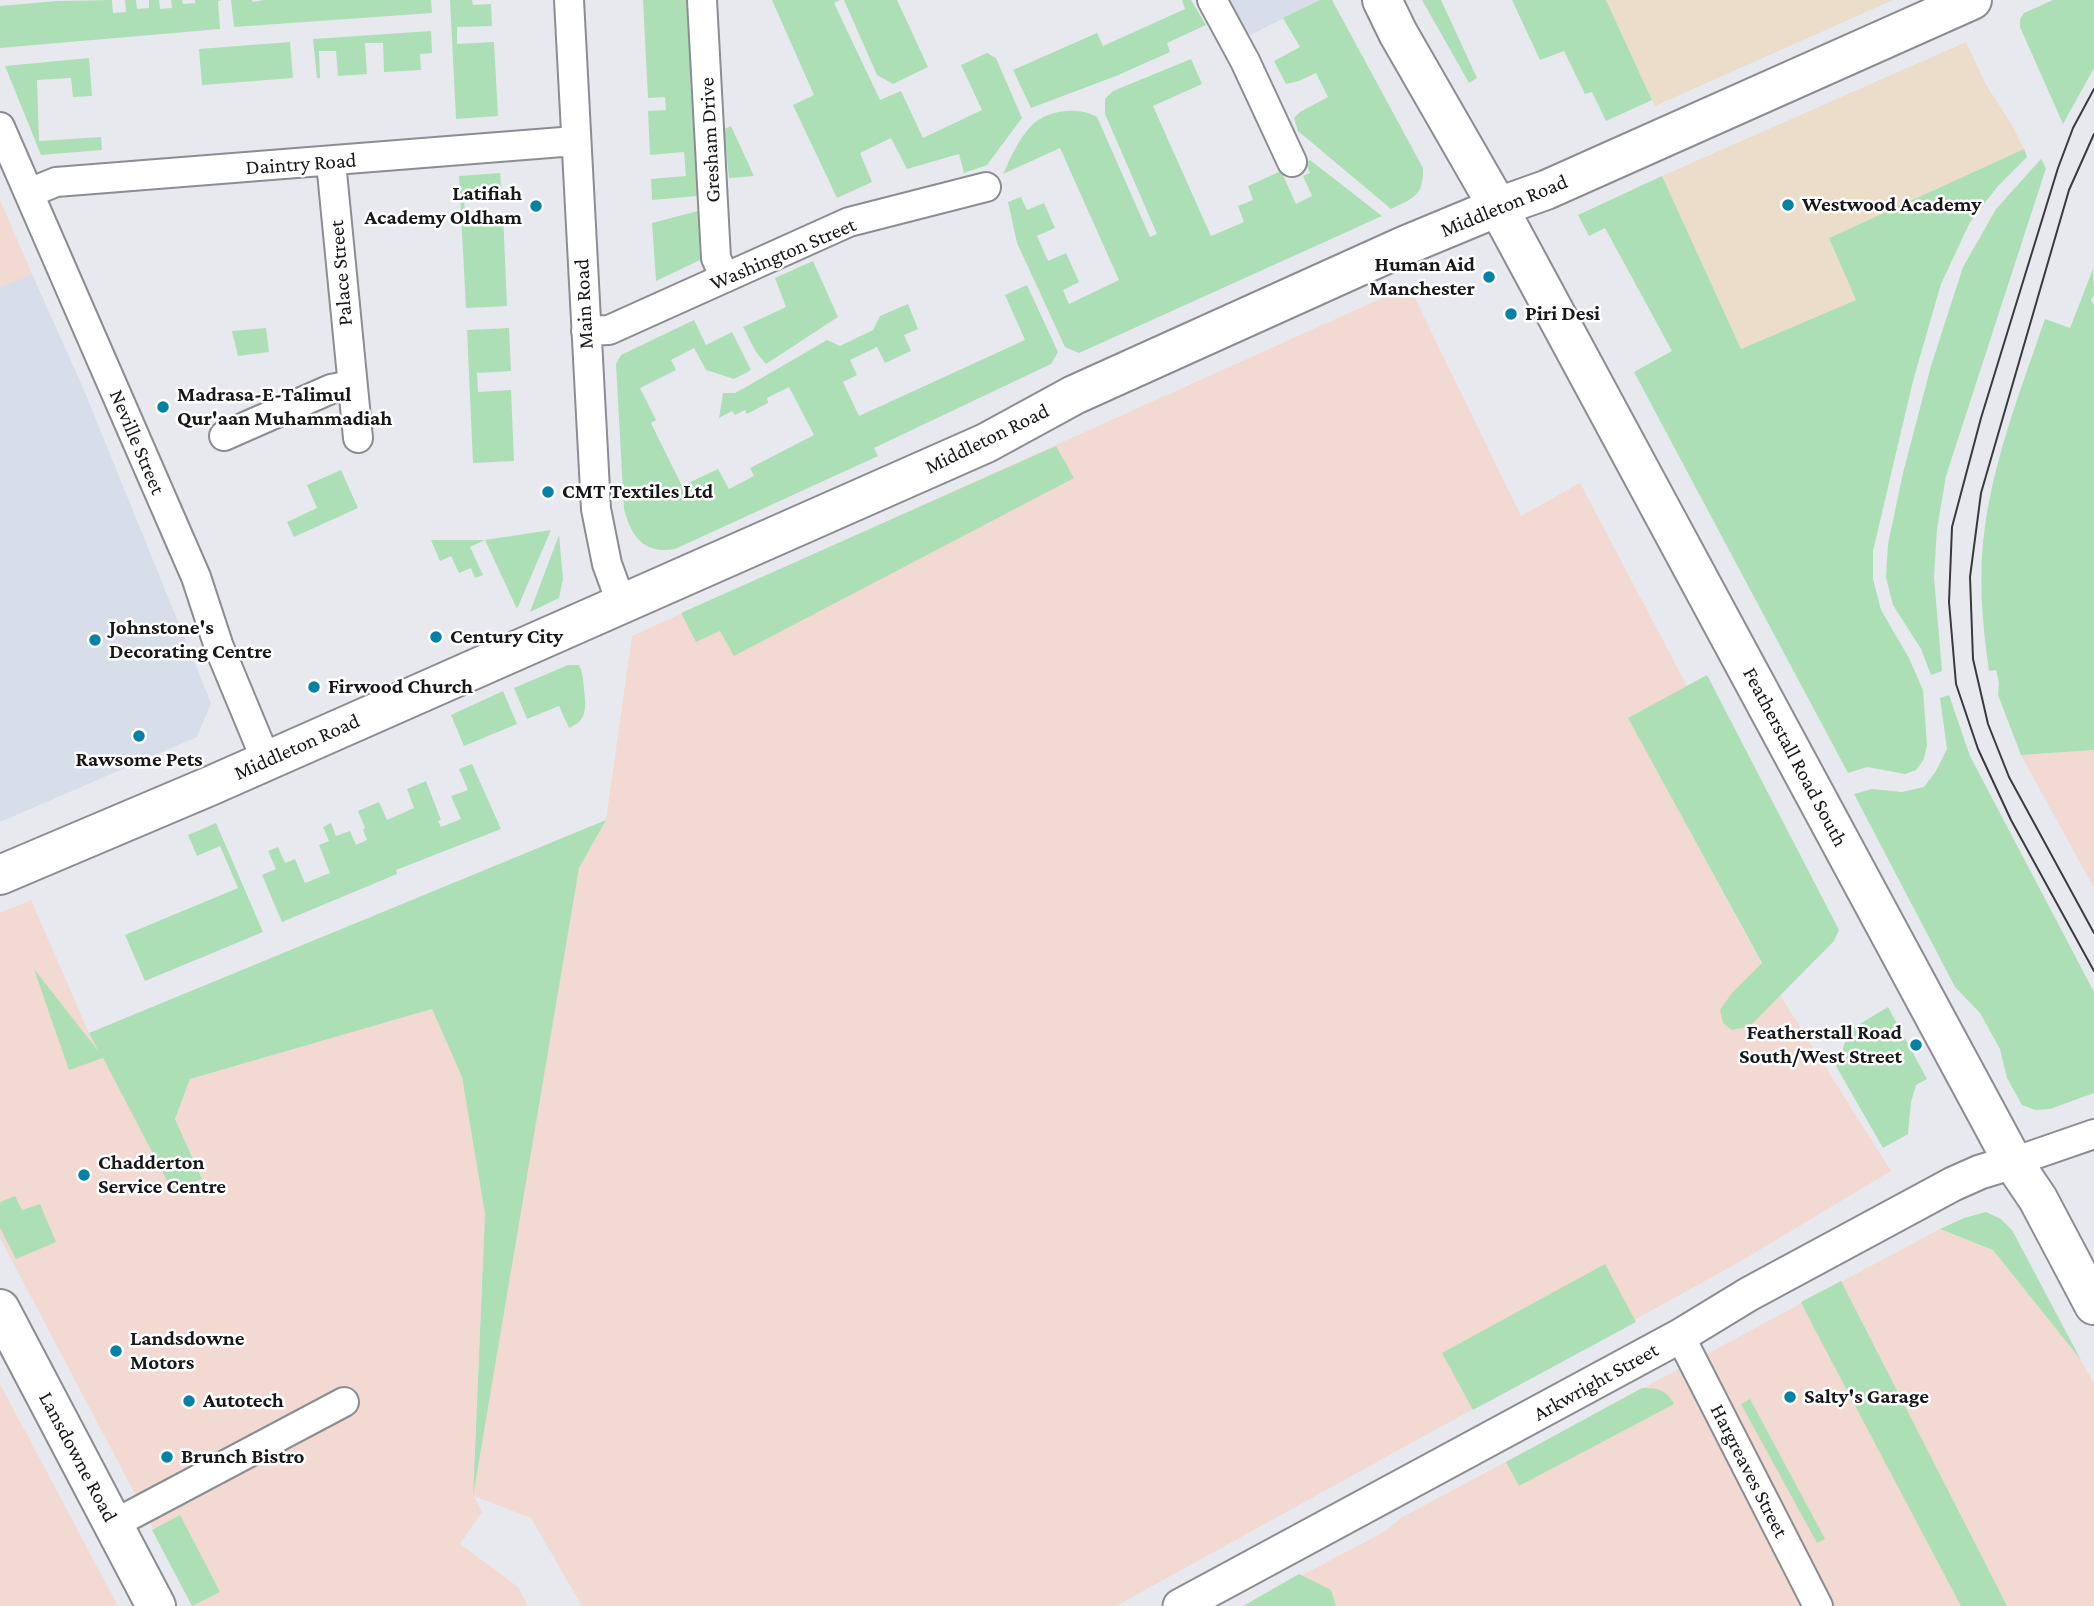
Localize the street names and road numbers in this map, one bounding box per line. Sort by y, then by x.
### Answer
street label: Gresham Drive [694,77,726,203]
street label: Daintry Road [245,148,357,180]
street label: Middleton Road [1437,169,1571,243]
street label: Washington Street [706,212,860,296]
street label: Palace Street [324,219,358,327]
street label: Main Road [569,258,599,350]
street label: Neville Street [104,386,170,498]
street label: Middleton Road [921,398,1053,480]
street label: Featherstall Road South [1737,663,1853,851]
street label: Middleton Road [230,708,364,786]
street label: Arkwright Street [1529,1337,1663,1427]
street label: Lansdowne Road [33,1388,123,1526]
street label: Hargreaves Street [1704,1400,1794,1542]

